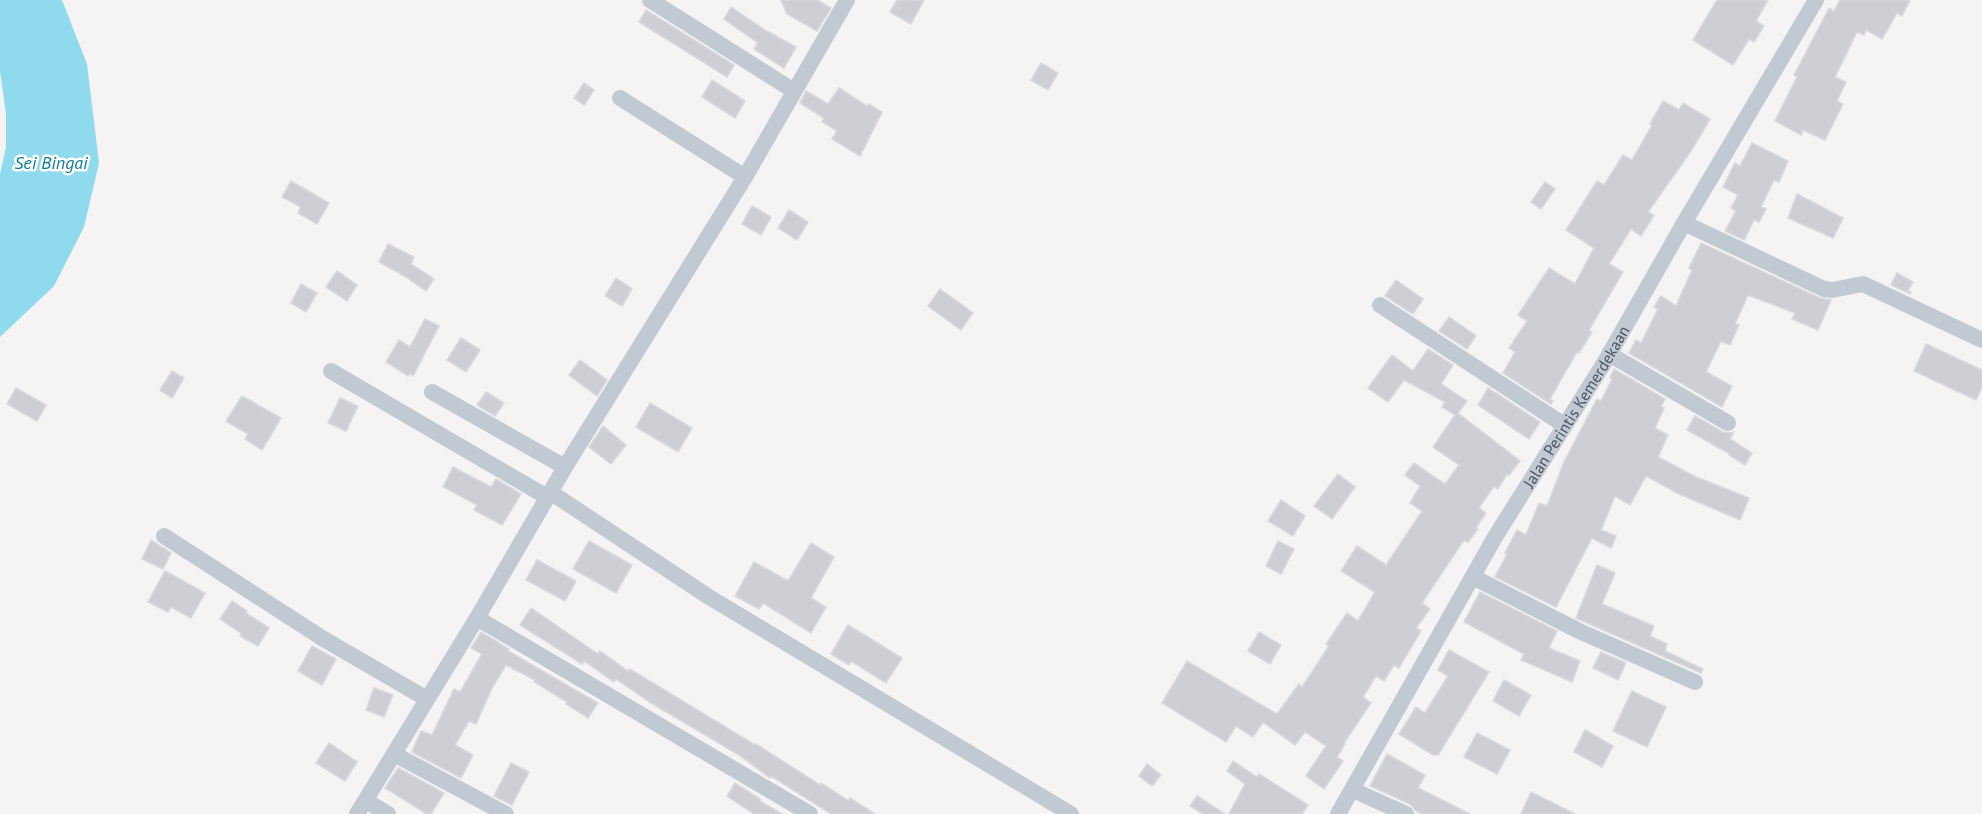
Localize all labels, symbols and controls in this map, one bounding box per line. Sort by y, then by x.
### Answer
water label: Sei Bingai [14,151,89,174]
street label: Jalan Perintis Kemerdekaan [1518,322,1634,492]

